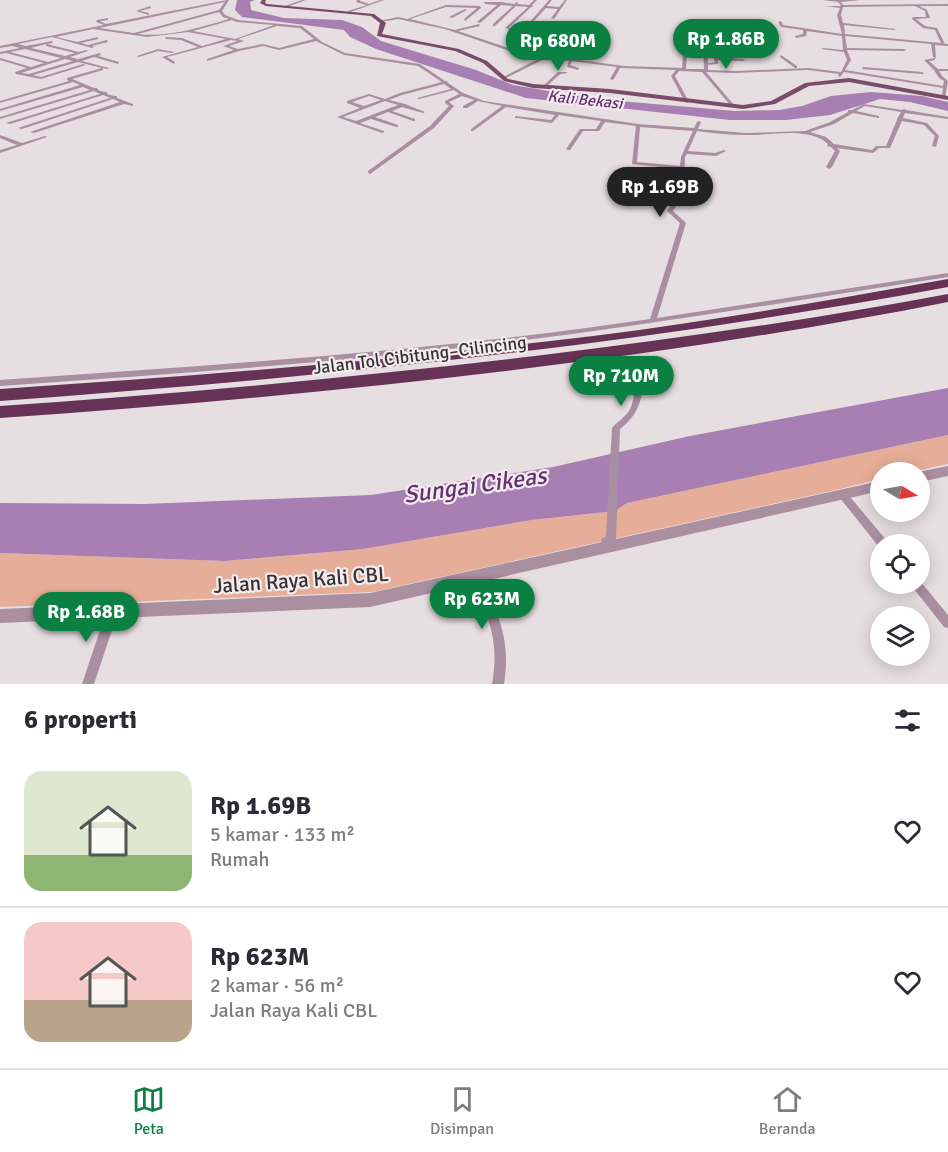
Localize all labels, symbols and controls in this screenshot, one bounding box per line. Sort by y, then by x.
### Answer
pin: Rp 1.86B [664,19,788,70]
pin: Rp 680M [503,21,613,72]
text: Rp 1.86B [687,26,765,51]
text: Rp 680M [520,28,596,53]
water label: Kali Bekasi [546,86,625,114]
pin: Rp 1.69B [598,167,722,218]
text: Rp 1.69B [621,174,699,199]
street label: Jalan Tol Cibitung–Cilincing [312,331,528,379]
pin: Rp 710M [566,356,676,407]
text: Rp 710M [583,363,659,388]
water label: Sungai Cikeas [402,460,551,510]
north arrow [870,462,930,522]
map controls [870,462,930,666]
button: locate [870,534,930,594]
street label: Jalan Raya Kali CBL [212,561,390,599]
pin: Rp 623M [427,579,537,630]
text: Rp 623M [444,586,520,611]
pin: Rp 1.68B [24,592,148,643]
text: Rp 1.68B [47,599,125,624]
button: layers [870,606,930,666]
text: 6 properti [24,704,137,736]
icon: filters [891,704,924,737]
text: Rp 1.69B [210,790,311,822]
icon: home [72,795,144,867]
icon: heart [891,815,924,848]
text: 5 kamar · 133 m² [210,822,355,847]
text: Rumah [210,847,270,872]
text: Rp 623M [210,941,310,973]
icon: home [72,946,144,1018]
icon: heart [891,966,924,999]
text: 2 kamar · 56 m² [210,973,344,998]
text: Jalan Raya Kali CBL [210,998,377,1023]
tab: Peta [132,1083,165,1139]
tab: Disimpan [430,1083,494,1139]
tab: Beranda [759,1083,816,1139]

